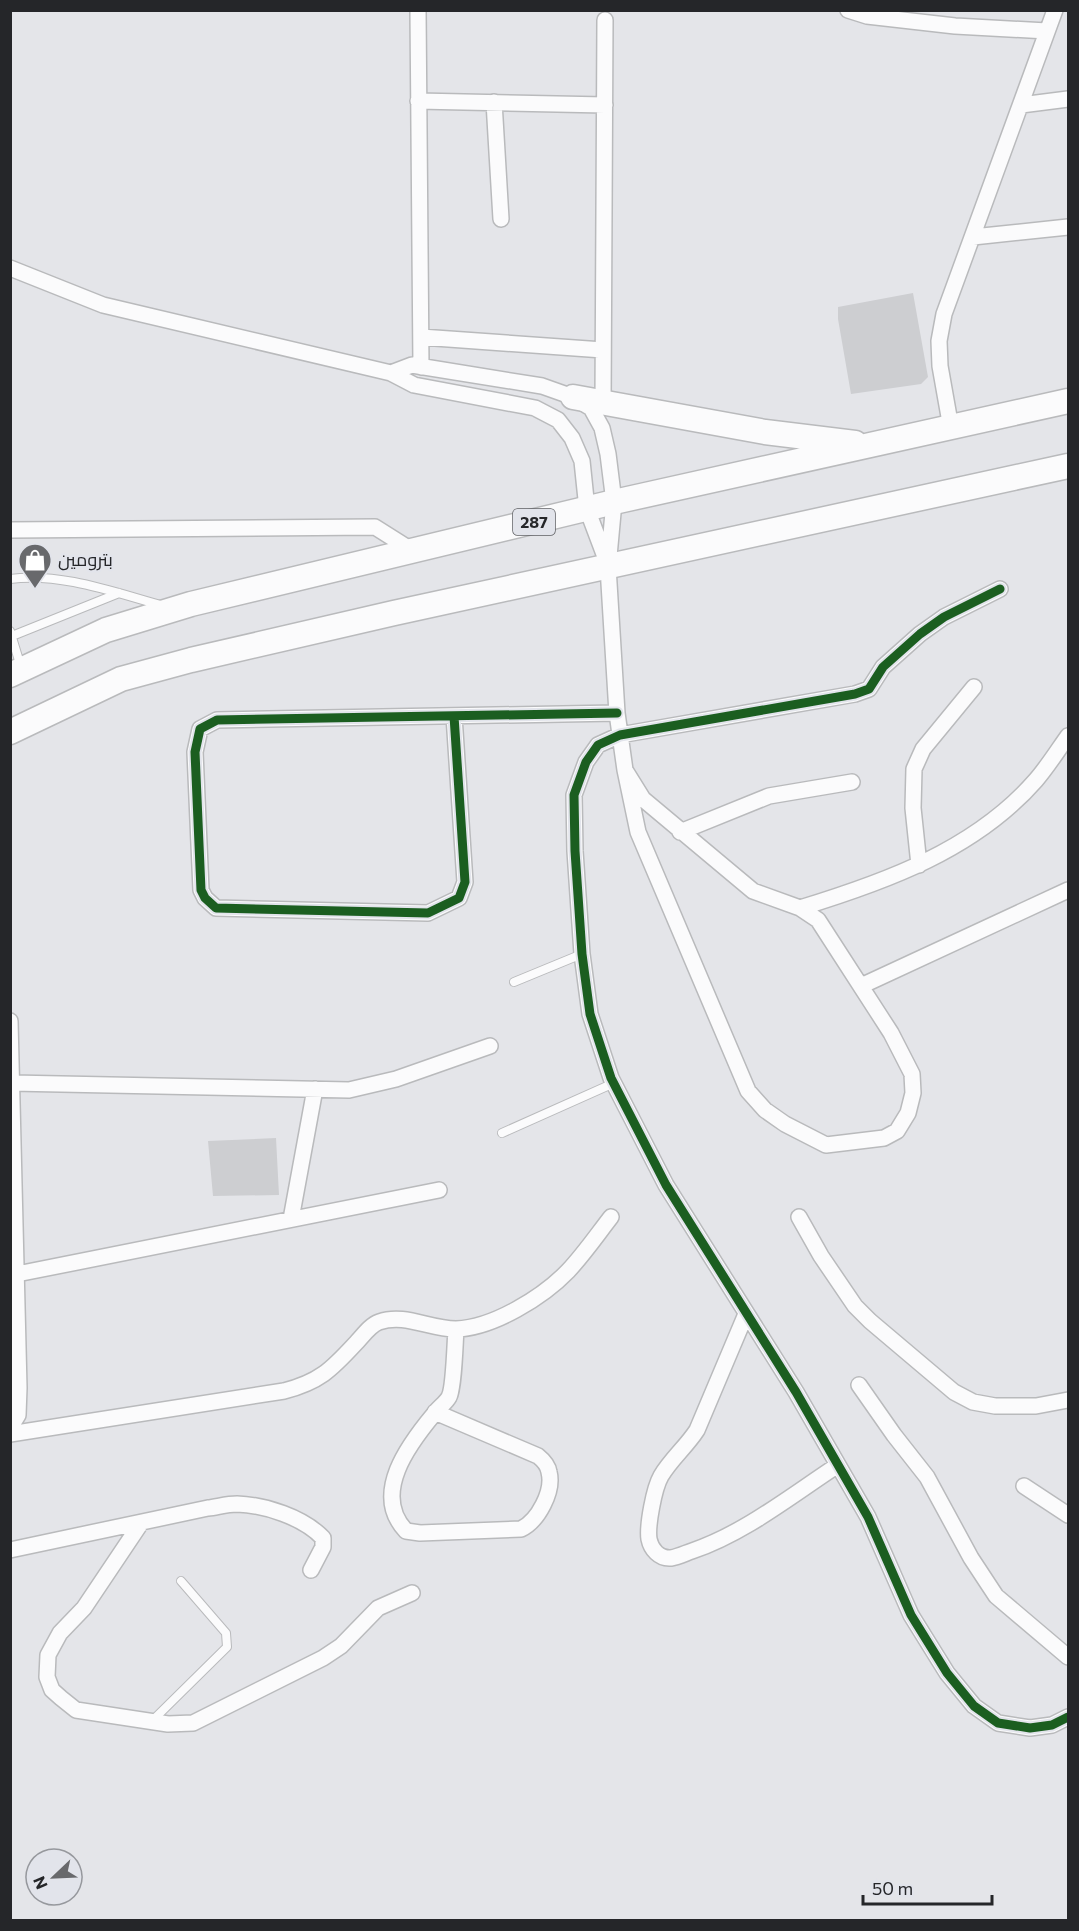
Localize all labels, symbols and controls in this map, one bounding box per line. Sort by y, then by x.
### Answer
road number: 287 [513,509,555,535]
shop icon: بترومين [17,542,53,589]
place label: بترومين [58,548,113,571]
north arrow [24,1847,84,1907]
scale bar [863,1868,992,1906]
text: N [29,1874,51,1892]
text: 50 m [872,1877,913,1899]

